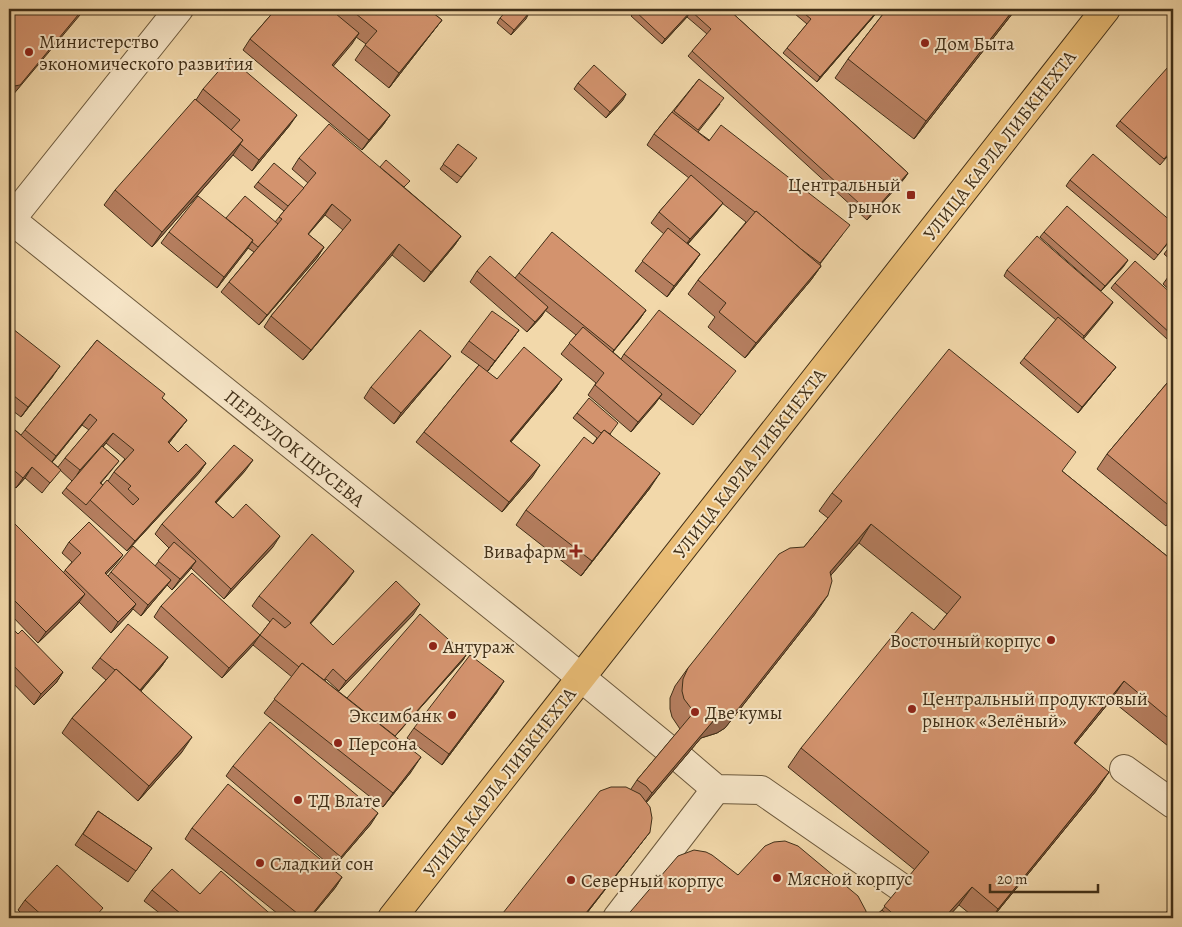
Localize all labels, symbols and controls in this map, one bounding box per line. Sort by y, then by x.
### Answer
place label: Министерство экономического развития [39,29,254,77]
place label: Дом Быта [935,31,1015,57]
marker: Дом Быта [919,37,931,49]
street label: УЛИЦА КАРЛА ЛИБКНЕХТА [917,44,1083,246]
marker: Министерство экономического развития [23,46,35,58]
place label: Центральный рынок [788,172,901,220]
marker: Центральный рынок [905,189,917,201]
street label: УЛИЦА КАРЛА ЛИБКНЕХТА [667,362,833,564]
street label: ПЕРЕУЛОК ЩУСЕВА [219,384,371,514]
place label: Вивафарм [483,539,566,565]
marker: Вивафарм [570,545,582,557]
place label: Восточный корпус [890,628,1041,654]
place label: Антураж [442,634,515,660]
marker: Восточный корпус [1045,634,1057,646]
marker: Антураж [427,640,439,652]
street label: УЛИЦА КАРЛА ЛИБКНЕХТА [417,681,583,883]
place label: Центральный продуктовый рынок «Зелёный» [922,686,1148,734]
place label: Две кумы [705,700,782,726]
place label: Эксимбанк [349,703,442,729]
marker: Центральный продуктовый рынок «Зелёный» [906,703,918,715]
marker: Две кумы [689,706,701,718]
marker: Эксимбанк [446,709,458,721]
place label: Персона [348,731,417,757]
marker: Персона [332,737,344,749]
place label: ТД Влате [308,788,381,814]
marker: ТД Влате [292,794,304,806]
place label: Сладкий сон [270,851,374,877]
marker: Сладкий сон [254,857,266,869]
scale bar [990,862,1097,894]
place label: Мясной корпус [787,866,912,892]
place label: Северный корпус [581,868,724,894]
text: 20 m [997,869,1028,889]
marker: Мясной корпус [771,872,783,884]
marker: Северный корпус [565,874,577,886]

